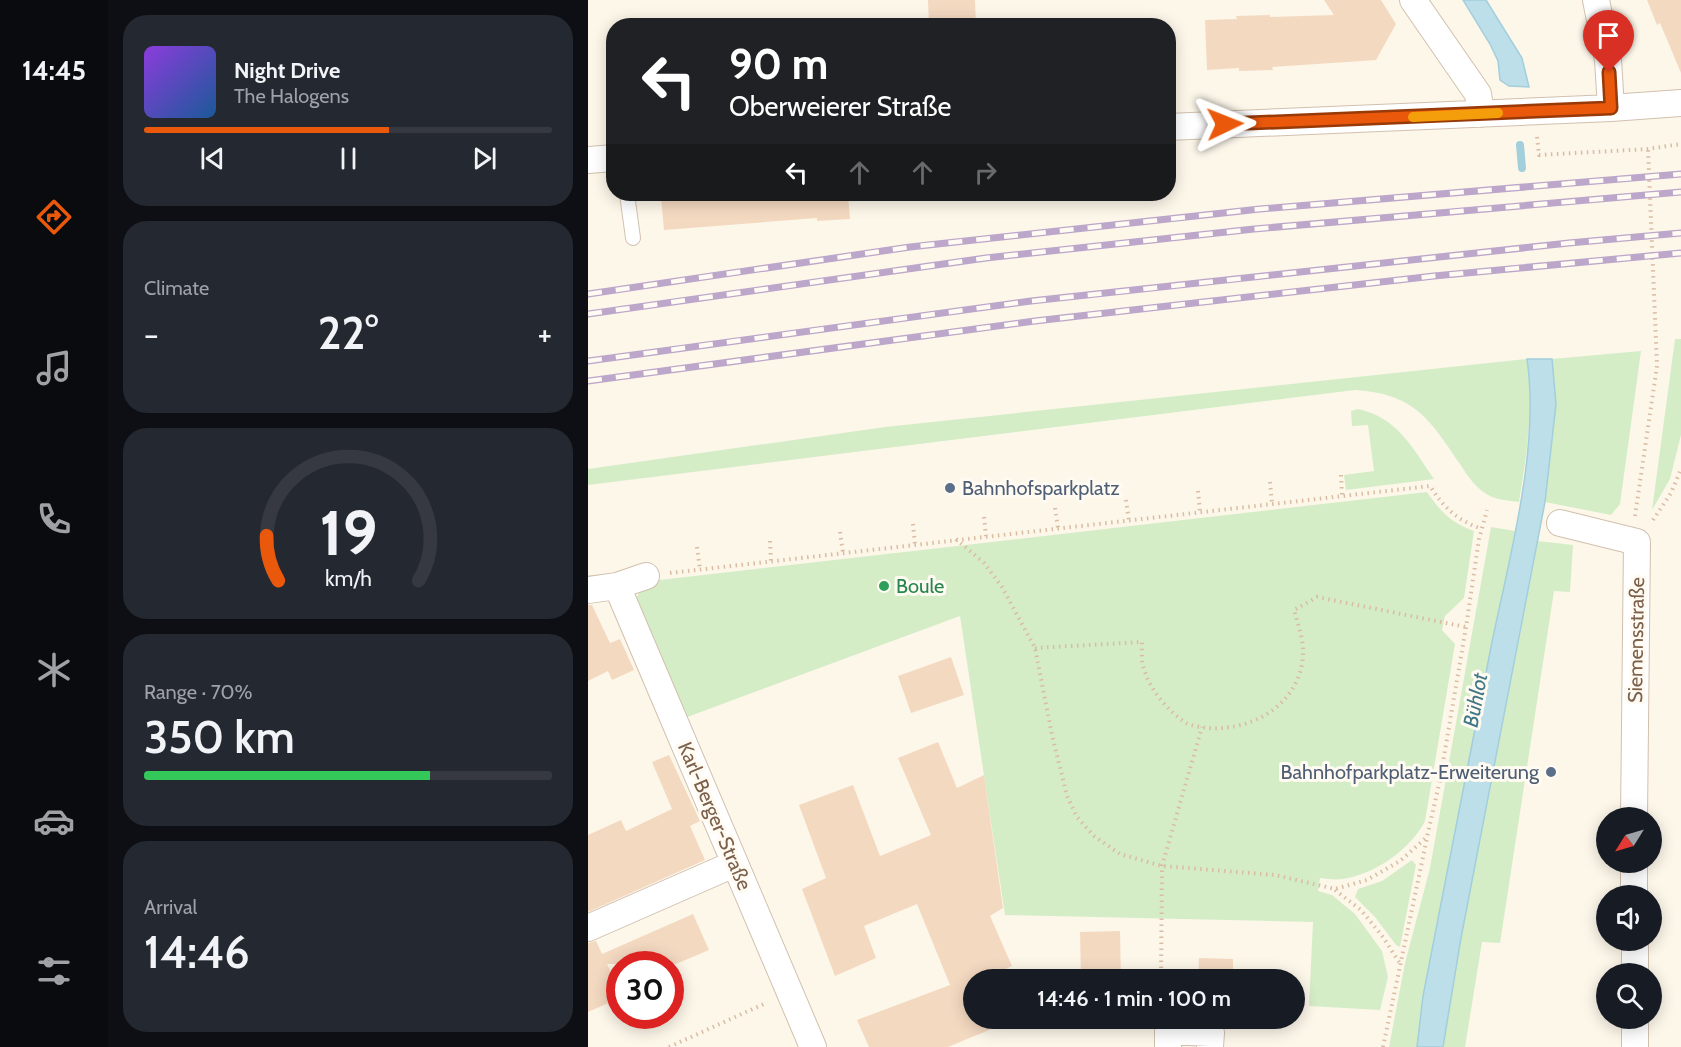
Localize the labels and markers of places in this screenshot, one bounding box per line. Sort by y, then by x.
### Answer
pin [1583,10,1634,72]
place label: Bahnhofsparkplatz [962,476,1120,500]
marker: Bahnhofsparkplatz [943,481,957,495]
place label: Boule [896,574,944,598]
marker: Boule [877,579,891,593]
place label: Bahnhofparkplatz-Erweiterung [1281,760,1540,784]
marker: Bahnhofparkplatz-Erweiterung [1544,765,1558,779]

